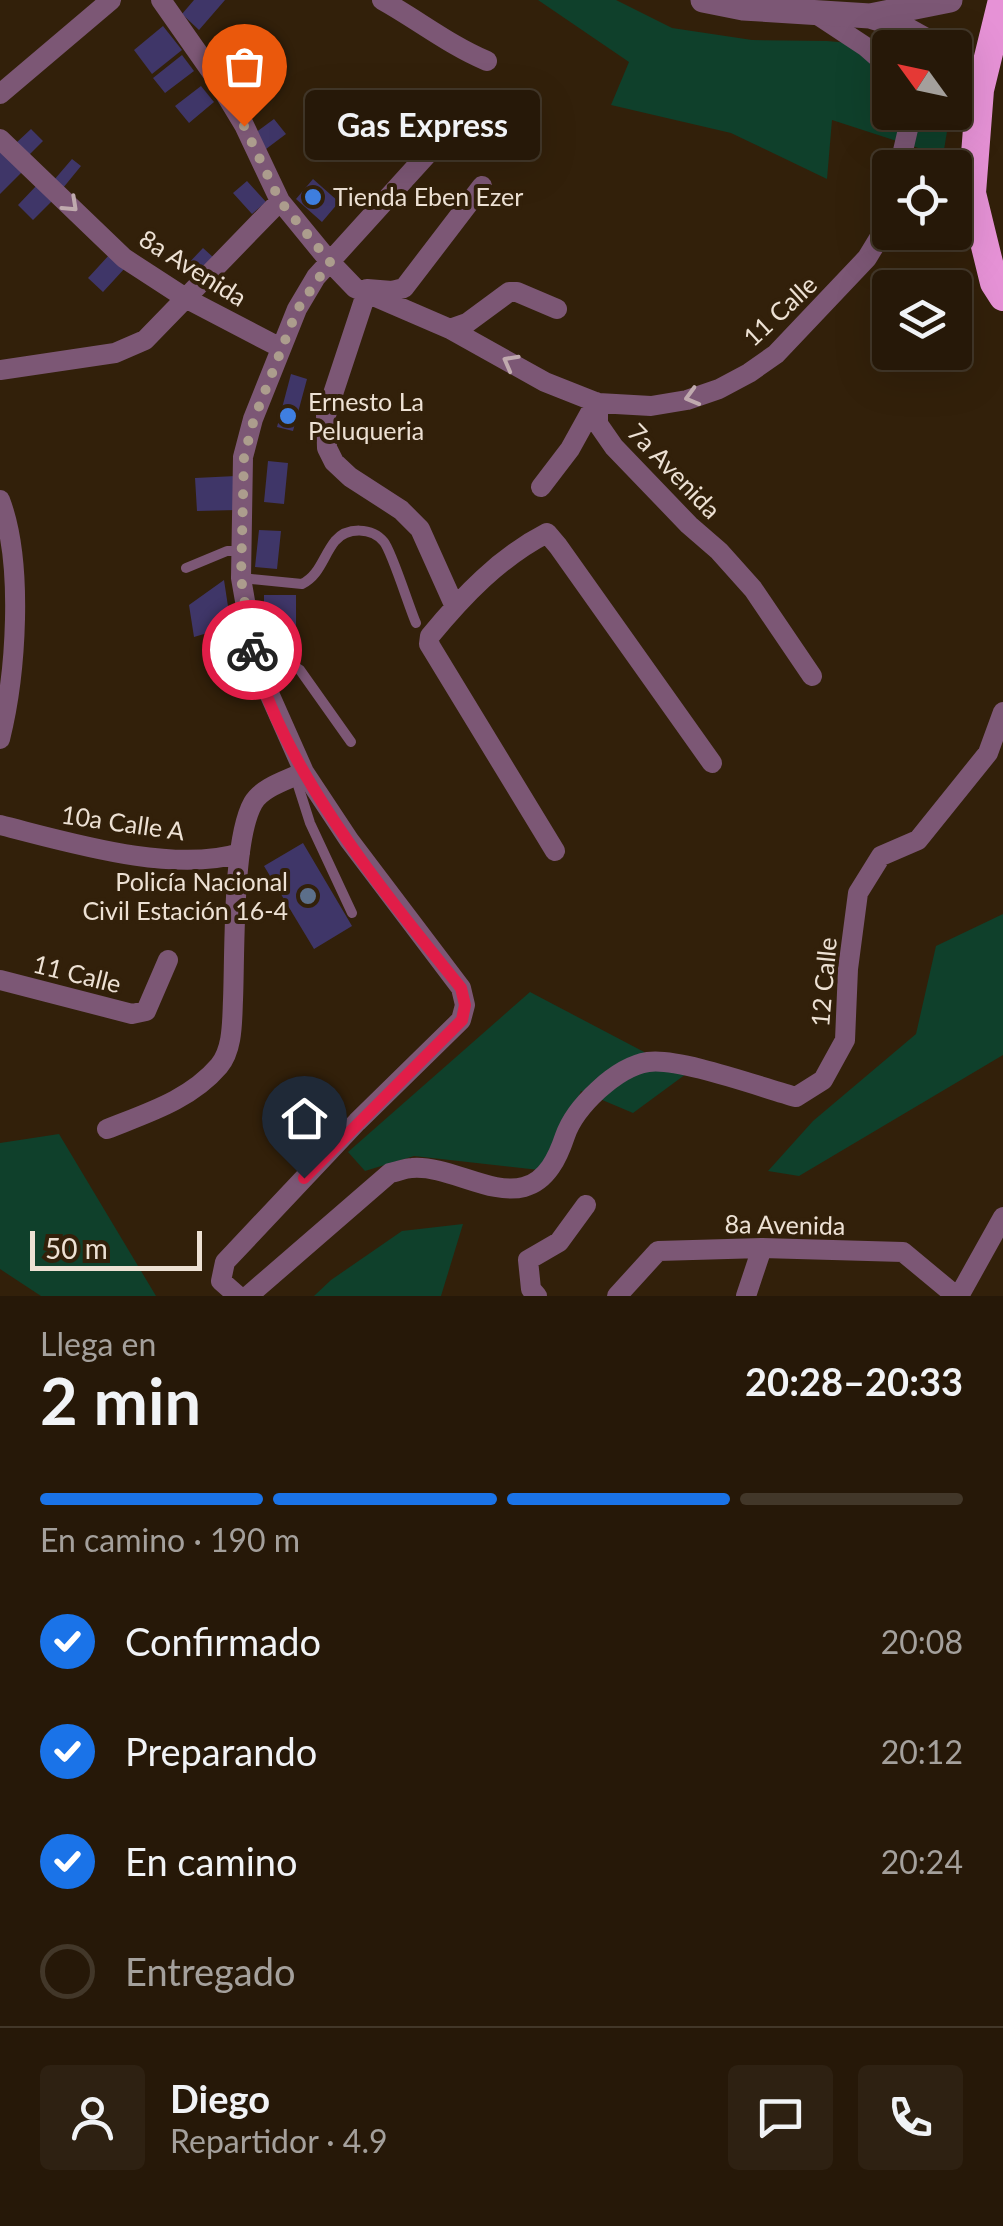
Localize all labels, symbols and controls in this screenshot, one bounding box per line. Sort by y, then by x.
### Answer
pin [202,24,287,127]
north arrow [872,30,972,130]
map controls [872,30,972,370]
icon: bag [217,39,272,94]
callout: Gas Express [304,91,539,161]
text: Gas Express [337,105,508,144]
button: locate [872,150,972,250]
place label: Tienda Eben Ezer [333,181,523,211]
marker: Tienda Eben Ezer [302,186,324,208]
one-way arrow [60,193,78,211]
street label: 8a Avenida [134,222,253,312]
street label: 11 Calle [736,269,822,352]
button: layers [872,270,972,370]
one-way arrow [502,355,520,375]
one-way arrow [685,385,702,406]
place label: Ernesto La Peluqueria [308,386,424,445]
marker: Ernesto La Peluqueria [277,405,299,427]
street label: 7a Avenida [622,417,727,524]
courier [202,600,302,700]
icon: bike [225,623,280,678]
street label: 10a Calle A [59,798,187,846]
place label: Policía Nacional Civil Estación 16-4 [82,866,288,925]
marker: Policía Nacional Civil Estación 16-4 [297,885,319,907]
street label: 12 Calle [804,936,842,1028]
street label: 11 Calle [30,948,124,998]
pin [262,1076,347,1179]
icon: home [277,1091,332,1146]
street label: 8a Avenida [724,1208,846,1240]
scale bar [30,1226,202,1270]
text: 50 m [45,1231,108,1265]
text: Llega en [40,1324,156,1363]
text: 20:28–20:33 [745,1358,963,1404]
text: 2 min [40,1361,201,1439]
text: En camino · 190 m [40,1520,300,1559]
icon: check [40,1614,95,1669]
text: Confirmado [125,1618,321,1664]
text: 20:08 [881,1622,963,1661]
icon: check [40,1724,95,1779]
text: Preparando [125,1728,317,1774]
text: 20:12 [881,1732,963,1771]
icon: check [40,1834,95,1889]
text: En camino [125,1838,298,1884]
text: 20:24 [881,1842,963,1881]
text: Entregado [125,1948,296,1994]
button: person [40,2065,145,2170]
button: chat [728,2065,833,2170]
button: phone [858,2065,963,2170]
text: Diego [170,2075,270,2121]
text: Repartidor · 4.9 [170,2121,388,2160]

